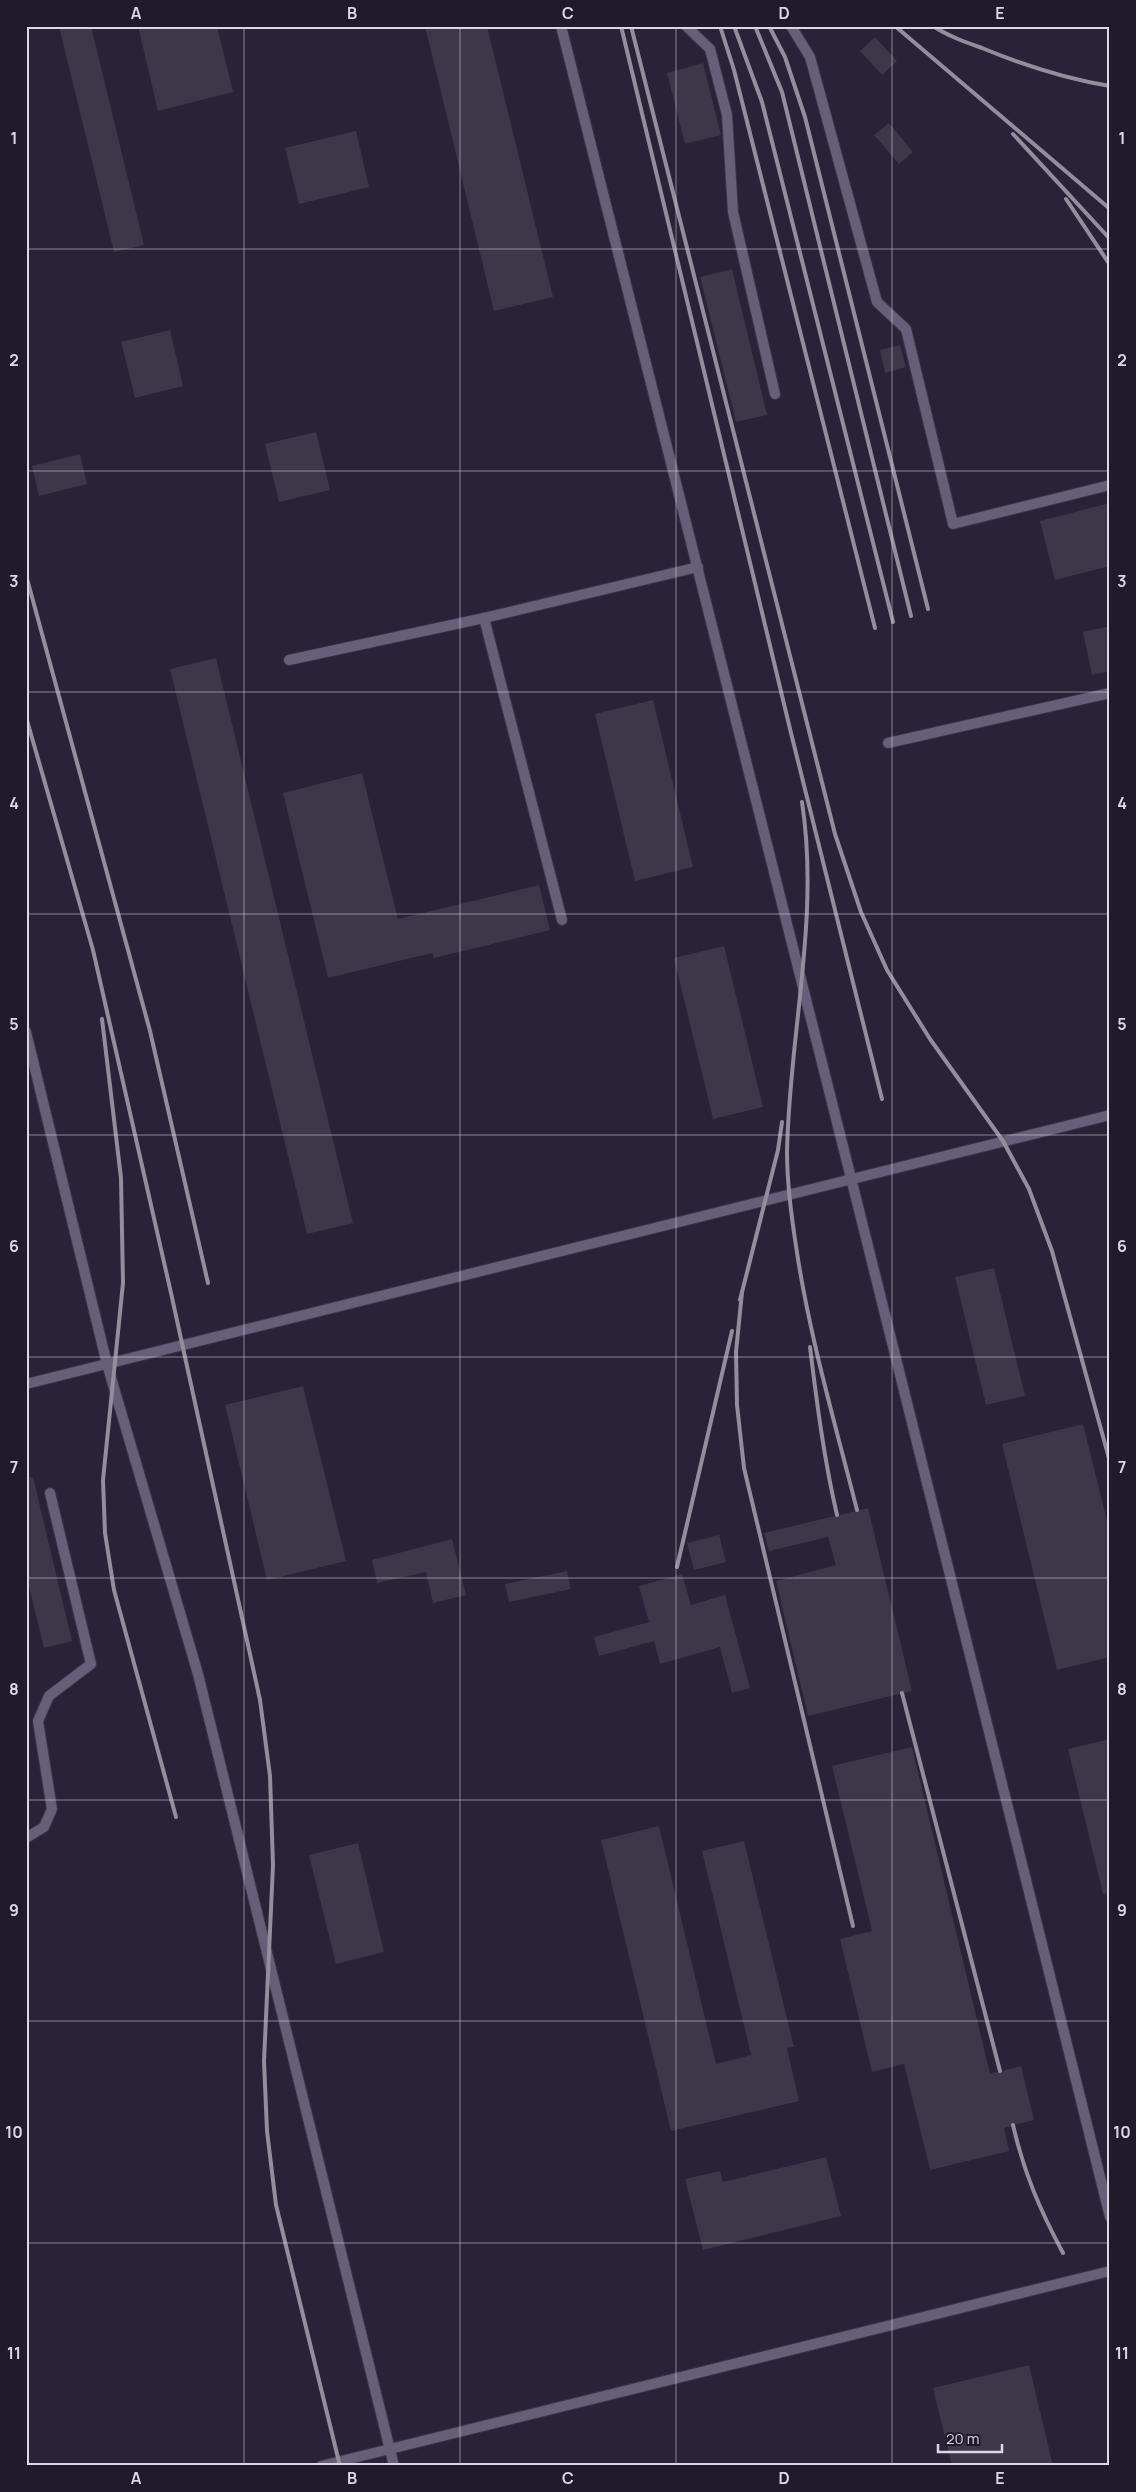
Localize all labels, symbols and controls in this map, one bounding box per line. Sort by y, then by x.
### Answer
text: A [131,2,142,24]
text: B [347,2,357,24]
text: C [562,2,574,24]
text: D [778,2,790,24]
text: E [995,2,1005,24]
text: 1 [10,127,18,149]
text: 1 [1118,127,1126,149]
text: 2 [9,349,19,371]
text: 2 [1117,349,1127,371]
text: 3 [9,570,19,592]
text: 3 [1117,570,1127,592]
text: 4 [9,792,19,814]
text: 4 [1117,792,1127,814]
text: 5 [9,1013,19,1035]
text: 5 [1117,1013,1127,1035]
text: 6 [9,1235,19,1257]
text: 6 [1117,1235,1127,1257]
text: 7 [10,1456,18,1478]
text: 7 [1118,1456,1126,1478]
text: 8 [9,1678,19,1700]
text: 8 [1117,1678,1127,1700]
text: 9 [9,1899,19,1921]
text: 9 [1117,1899,1127,1921]
text: 10 [5,2121,23,2143]
text: 10 [1113,2121,1131,2143]
text: 11 [7,2342,21,2364]
text: 11 [1115,2342,1129,2364]
scale bar [938,2422,1002,2454]
text: 20 m [946,2428,979,2449]
text: A [131,2467,142,2489]
text: B [347,2467,357,2489]
text: C [562,2467,574,2489]
text: D [778,2467,790,2489]
text: E [995,2467,1005,2489]

